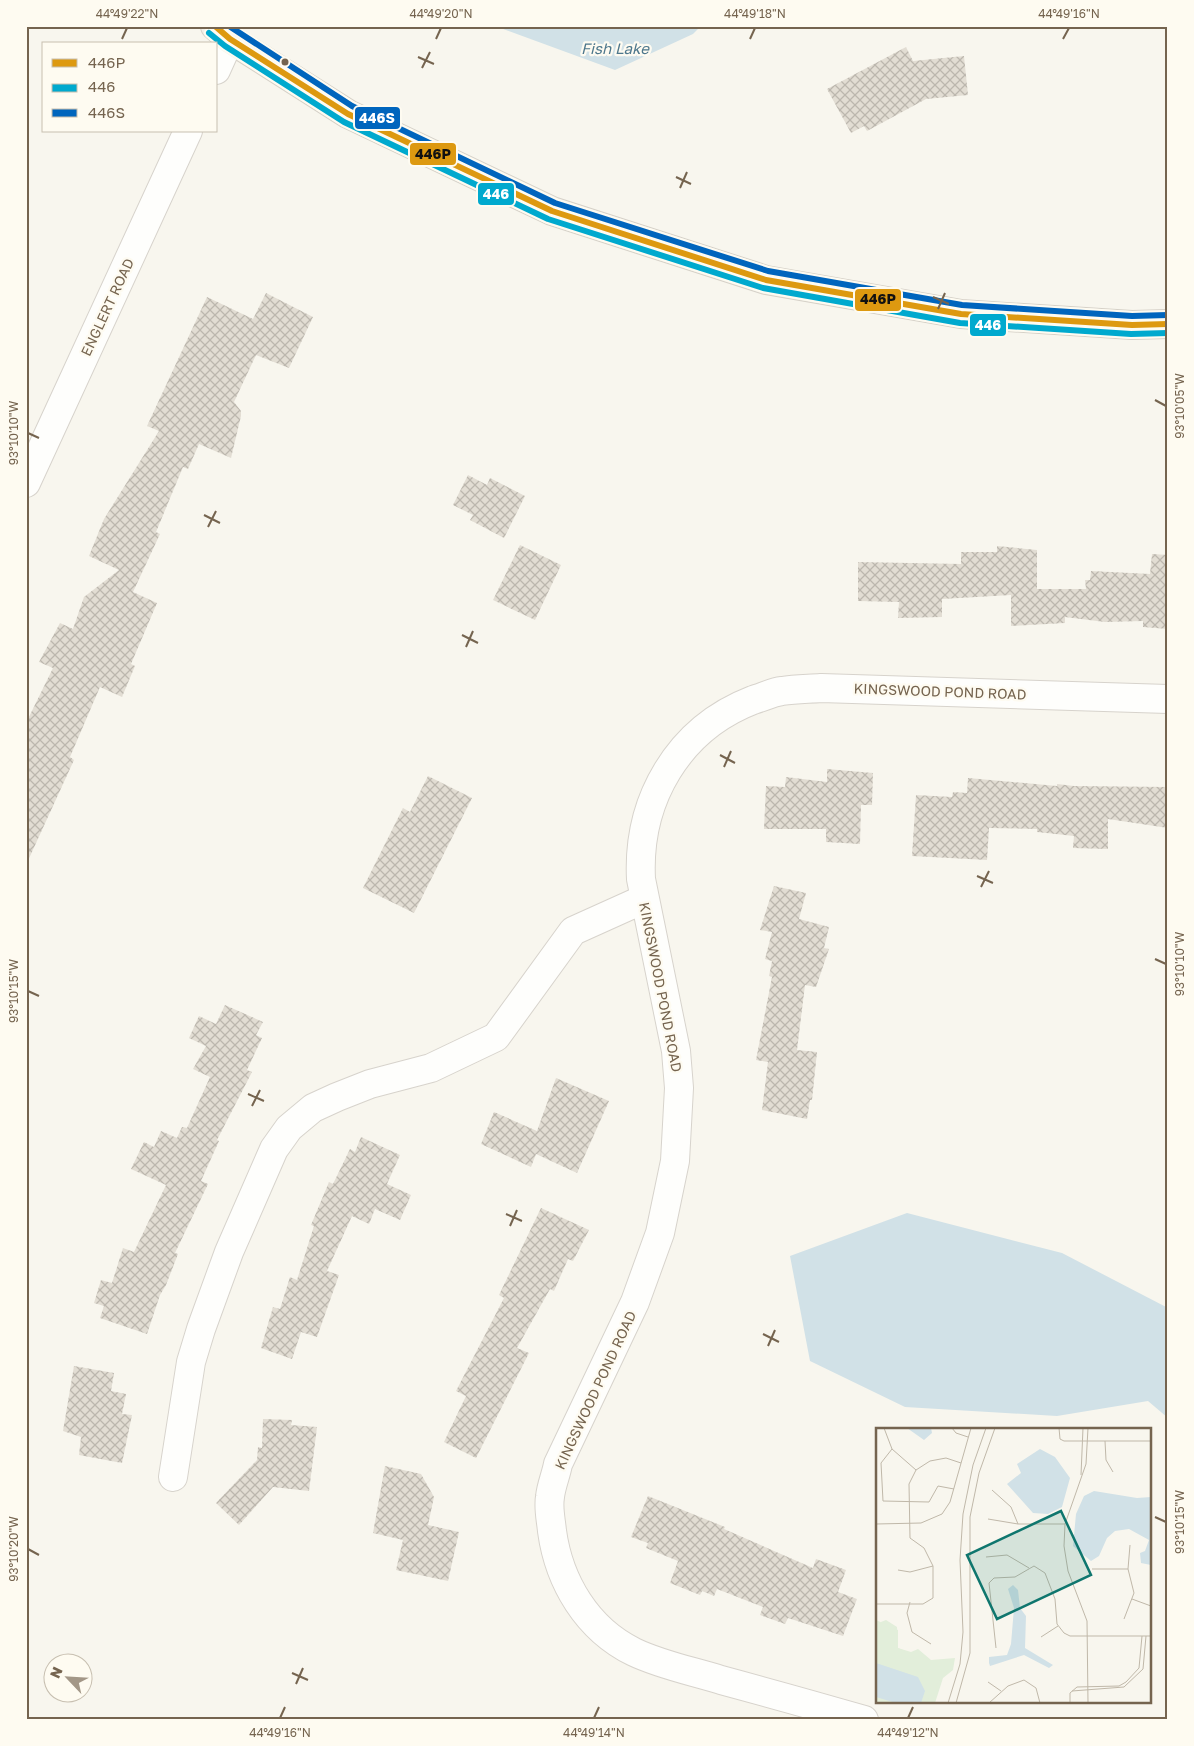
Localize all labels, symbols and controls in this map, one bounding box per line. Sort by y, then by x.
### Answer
text: 44°49'22"N [96,6,158,21]
text: 44°49'20"N [409,6,473,21]
text: 44°49'18"N [724,6,786,21]
text: 44°49'16"N [1038,6,1100,21]
water label: Fish Lake [581,39,650,57]
legend [42,42,218,132]
text: 446P [88,53,125,71]
unlabelled marker [280,57,290,67]
text: 446 [88,77,115,95]
text: 446S [88,103,125,121]
line badge: 446S [354,106,401,130]
text: 446S [359,109,395,126]
line badge: 446P [409,142,457,166]
text: 446P [415,145,451,162]
line badge: 446 [477,182,515,206]
text: 446 [483,185,509,202]
street label: ENGLERT ROAD [77,255,137,359]
line badge: 446P [854,288,902,312]
text: 446P [860,290,896,307]
line badge: 446 [969,313,1007,337]
text: 446 [975,316,1001,333]
text: 93°10'05"W [1172,373,1187,439]
text: 93°10'10"W [6,400,21,465]
street label: KINGSWOOD POND ROAD [853,679,1027,703]
street label: KINGSWOOD POND ROAD [636,900,686,1074]
text: 93°10'10"W [1172,931,1187,996]
text: 93°10'15"W [6,958,21,1023]
street label: KINGSWOOD POND ROAD [551,1308,639,1472]
inset map [876,1428,1152,1704]
text: 93°10'15"W [1172,1489,1187,1554]
text: 93°10'20"W [6,1516,21,1582]
north arrow [42,1654,92,1704]
text: N [46,1664,66,1681]
text: 44°49'16"N [249,1725,311,1740]
text: 44°49'14"N [563,1725,625,1740]
text: 44°49'12"N [877,1725,939,1740]

